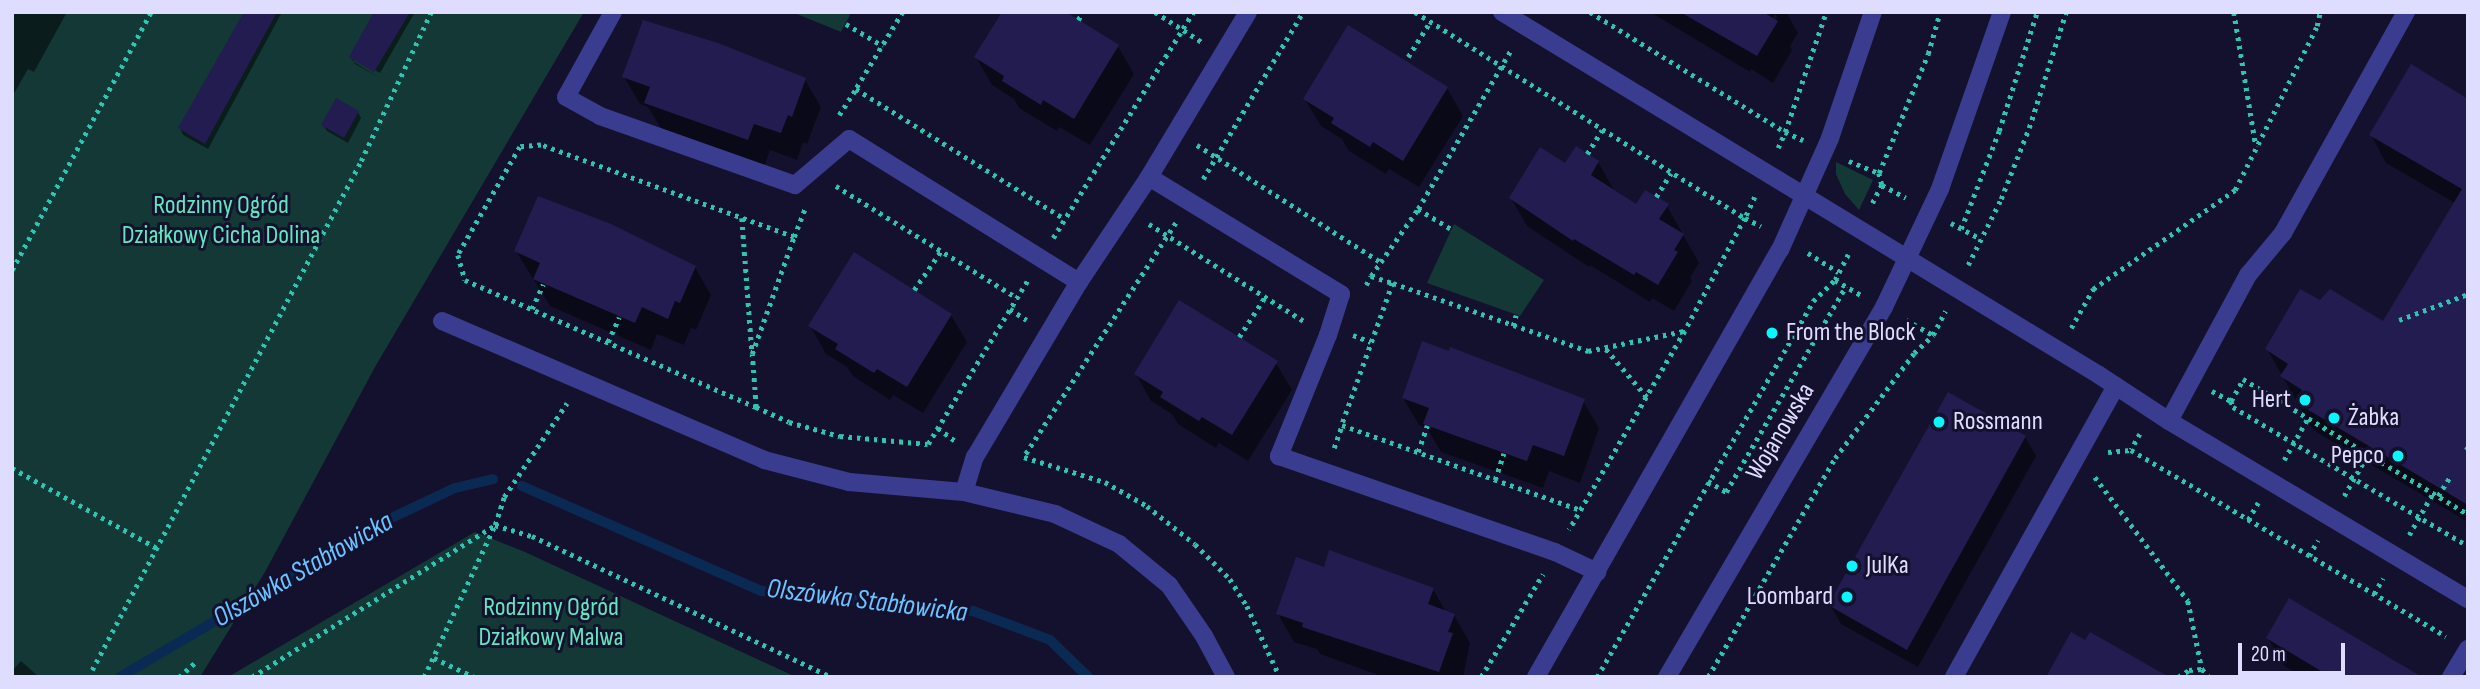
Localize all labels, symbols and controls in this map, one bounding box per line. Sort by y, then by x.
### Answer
park label: Rodzinny Ogród Działkowy Cicha Dolina [122,190,320,252]
place label: From the Block [1786,317,1916,349]
marker: From the Block [1764,325,1780,341]
street label: Wojanowska [1740,378,1822,486]
place label: Hert [2252,384,2291,416]
marker: Hert [2297,392,2313,408]
place label: Żabka [2348,402,2399,434]
place label: Rossmann [1953,406,2043,438]
marker: Żabka [2326,410,2342,426]
marker: Rossmann [1931,414,1947,430]
place label: Pepco [2331,440,2384,472]
marker: Pepco [2390,448,2406,464]
water label: Olszówka Stabłowicka [207,505,399,635]
place label: JulKa [1866,550,1909,582]
marker: JulKa [1844,558,1860,574]
water label: Olszówka Stabłowicka [765,572,969,630]
place label: Loombard [1747,581,1833,613]
marker: Loombard [1839,589,1855,605]
park label: Rodzinny Ogród Działkowy Malwa [478,592,624,654]
scale bar [2242,630,2349,674]
text: 20 m [2251,642,2286,667]

